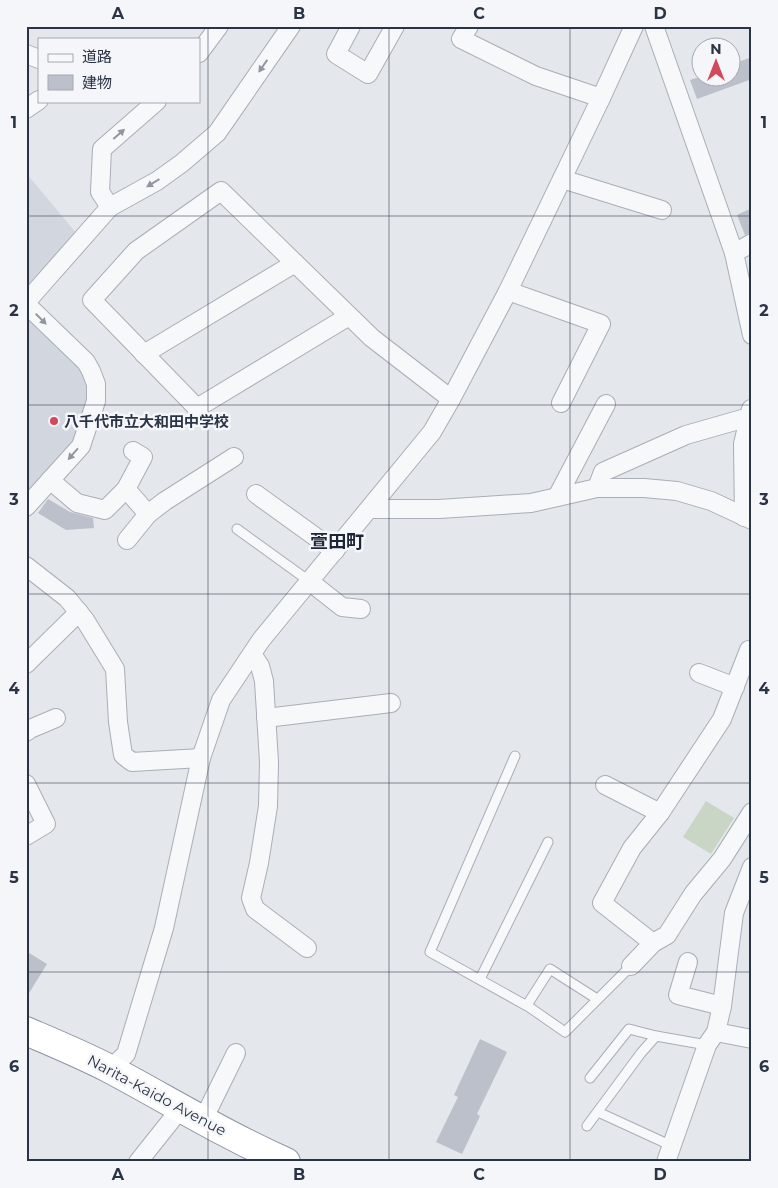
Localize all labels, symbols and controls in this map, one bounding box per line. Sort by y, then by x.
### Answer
text: A [111,4,125,23]
text: B [293,4,305,23]
text: C [473,4,485,23]
text: D [653,4,667,23]
legend [38,38,200,102]
north arrow [690,38,740,88]
text: N [710,40,722,58]
text: 道路 [82,47,112,66]
one-way arrow [258,59,268,73]
text: 建物 [82,73,112,92]
text: 1 [11,113,17,132]
text: 1 [761,113,767,132]
one-way arrow [112,129,125,140]
one-way arrow [147,179,160,188]
text: 2 [9,301,19,320]
text: 2 [759,301,769,320]
one-way arrow [35,313,47,325]
place label: 八千代市立大和田中学校 [64,412,229,431]
marker: 八千代市立大和田中学校 [48,415,60,427]
one-way arrow [67,448,79,460]
text: 3 [8,490,19,509]
text: 3 [758,490,769,509]
district label: 萱田町 [310,531,364,553]
text: 4 [8,679,20,698]
text: 4 [758,679,770,698]
text: 5 [9,868,19,887]
text: 5 [759,868,769,887]
street label: Narita-Kaido Avenue [84,1050,230,1140]
text: 6 [9,1057,19,1076]
text: 6 [759,1057,769,1076]
text: A [111,1165,125,1184]
text: B [293,1165,305,1184]
text: C [473,1165,485,1184]
text: D [653,1165,667,1184]

